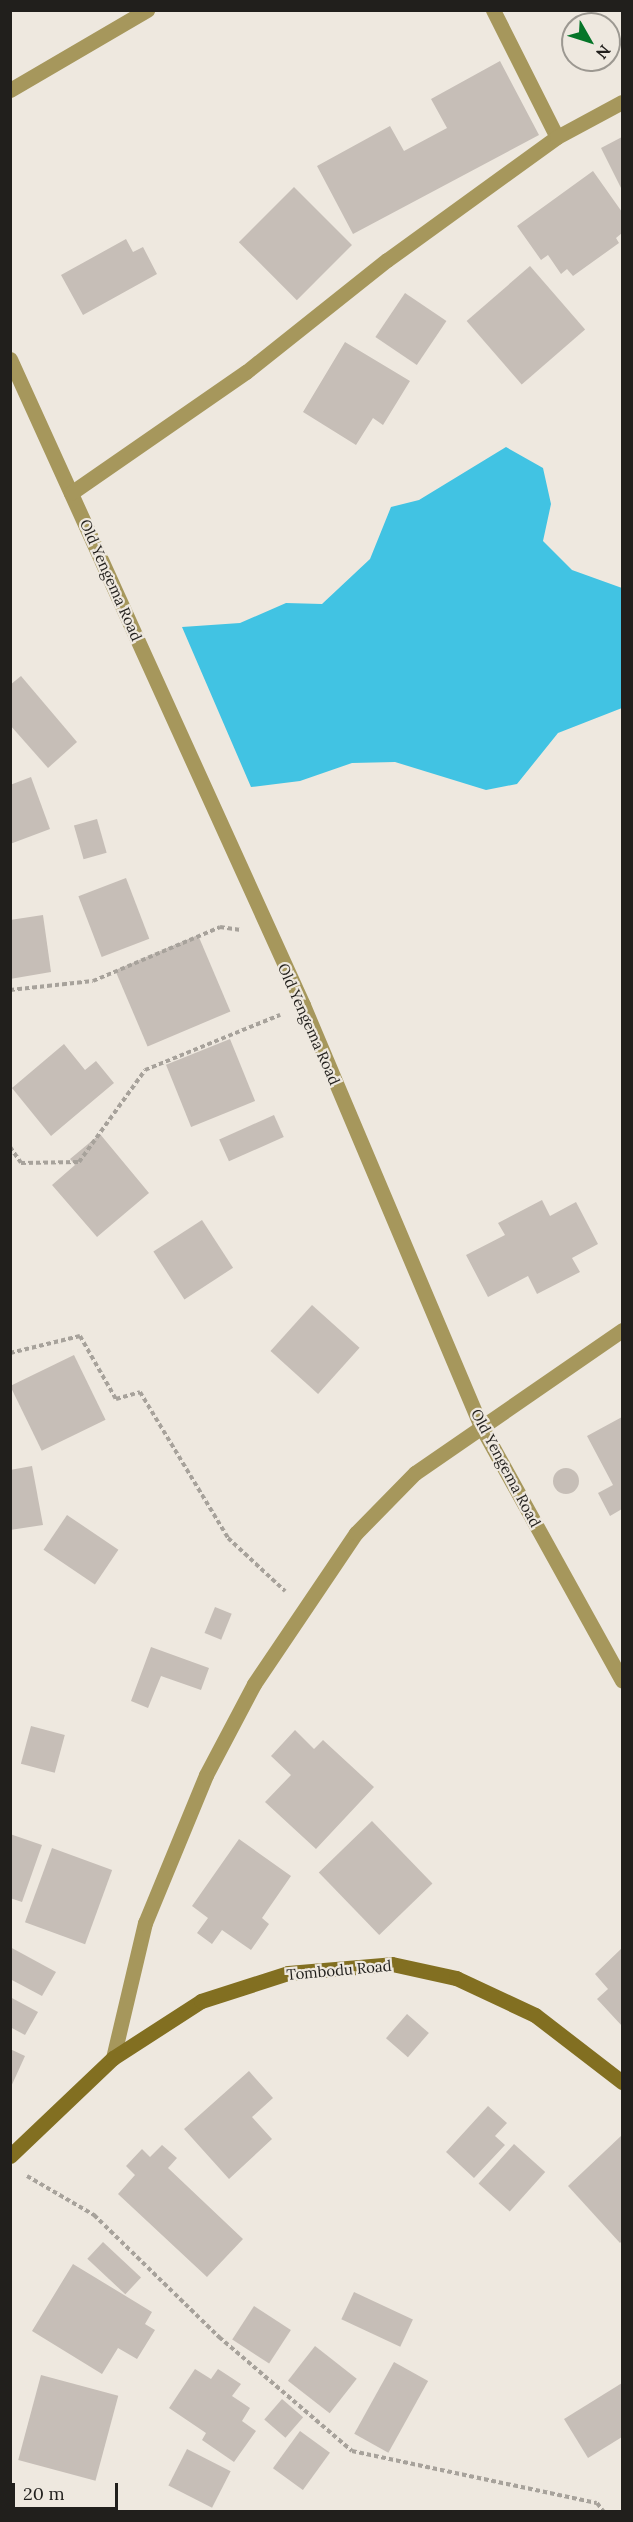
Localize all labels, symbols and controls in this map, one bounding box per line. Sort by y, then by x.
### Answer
north arrow [561,12,621,72]
text: N [592,41,615,63]
street label: Old Yengema Road [76,516,146,644]
street label: Old Yengema Road [274,960,344,1088]
street label: Old Yengema Road [467,1406,545,1530]
street label: Tombodu Road [286,1956,392,1984]
scale bar [15,2471,122,2509]
text: 20 m [23,2482,65,2505]

